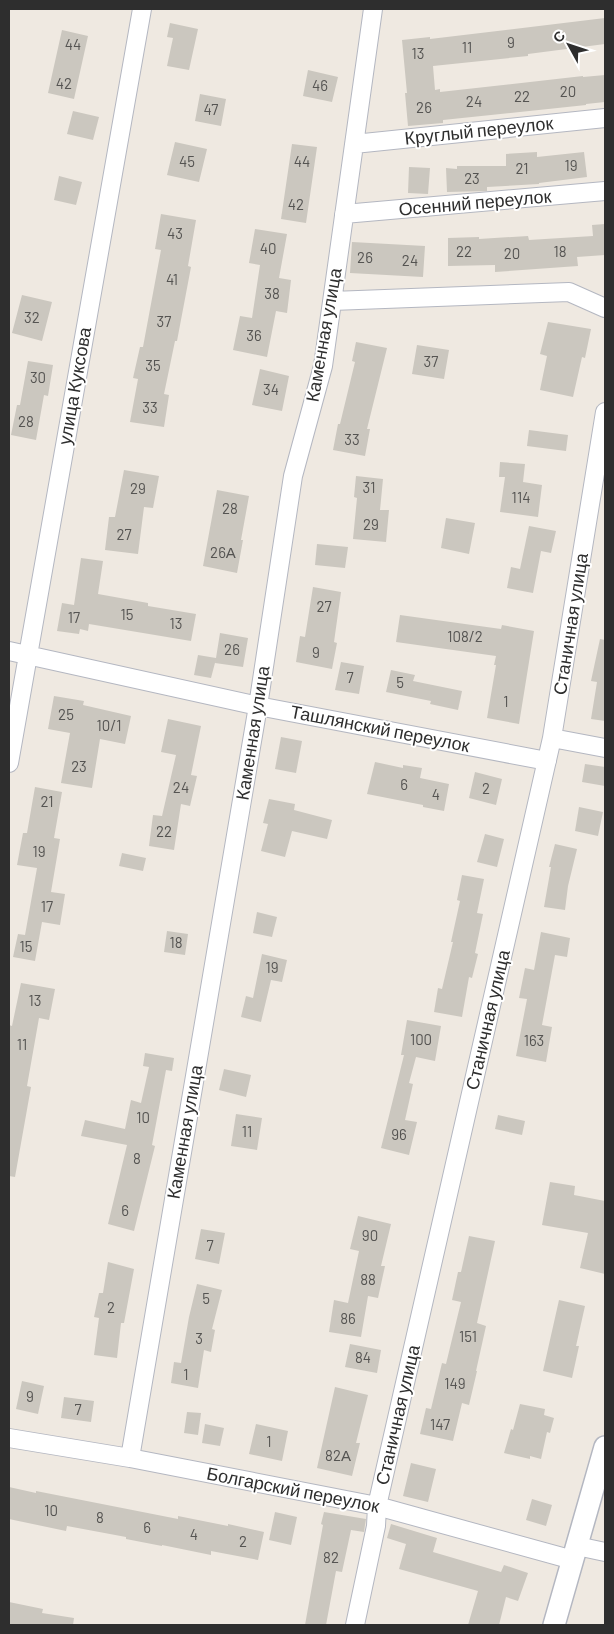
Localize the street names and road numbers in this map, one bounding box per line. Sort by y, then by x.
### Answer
street label: Круглый переулок [403,111,554,149]
street label: Осенний переулок [398,184,552,220]
street label: Каменная улица [300,265,346,404]
street label: улица Куксова [53,324,95,446]
street label: Станичная улица [548,550,592,696]
street label: Каменная улица [231,663,274,802]
street label: Ташлянский переулок [289,700,472,756]
street label: Станичная улица [460,947,514,1092]
street label: Каменная улица [161,1062,207,1201]
street label: Станичная улица [370,1342,424,1487]
street label: Болгарский переулок [205,1461,382,1517]

